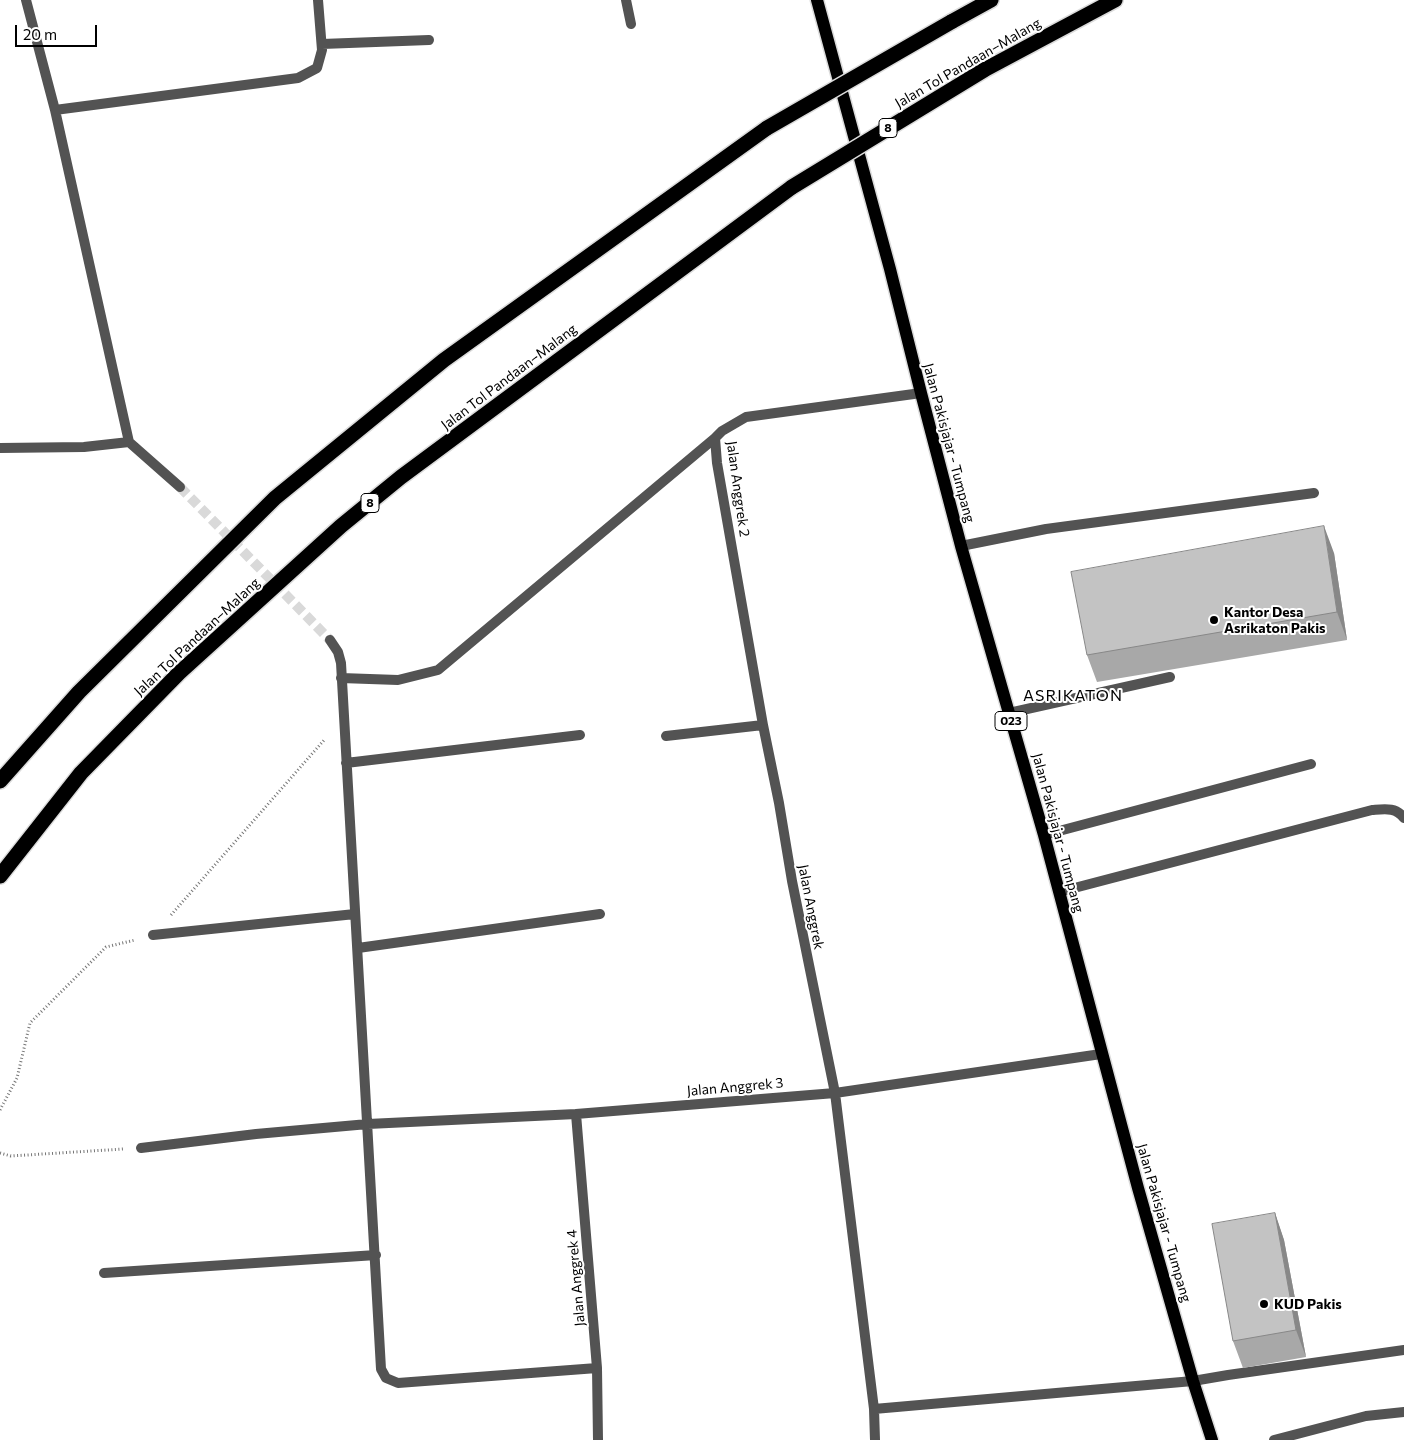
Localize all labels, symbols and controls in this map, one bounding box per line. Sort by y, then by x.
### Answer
street label: Jalan Tol Pandaan–Malang [892,14,1044,112]
scale bar [18,15,100,47]
text: 20 m [23,25,57,43]
road number: 8 [879,119,897,138]
street label: Jalan Tol Pandaan–Malang [438,320,580,434]
street label: Jalan Pakisjajar - Tumpang [920,361,978,525]
street label: Jalan Anggrek 2 [723,440,753,538]
road number: 8 [361,493,379,512]
street label: Jalan Tol Pandaan–Malang [131,574,263,700]
place label: Kantor Desa Asrikaton Pakis [1224,604,1326,636]
marker: Kantor Desa Asrikaton Pakis [1208,614,1220,626]
district label: ASRIKATON [1022,686,1124,706]
road number: 023 [995,711,1027,730]
street label: Jalan Pakisjajar - Tumpang [1029,751,1087,915]
street label: Jalan Anggrek [795,863,827,951]
street label: Jalan Anggrek 3 [686,1074,784,1100]
street label: Jalan Pakisjajar - Tumpang [1133,1142,1195,1304]
street label: Jalan Anggrek 4 [563,1229,589,1327]
place label: KUD Pakis [1274,1296,1342,1312]
marker: KUD Pakis [1258,1298,1270,1310]

